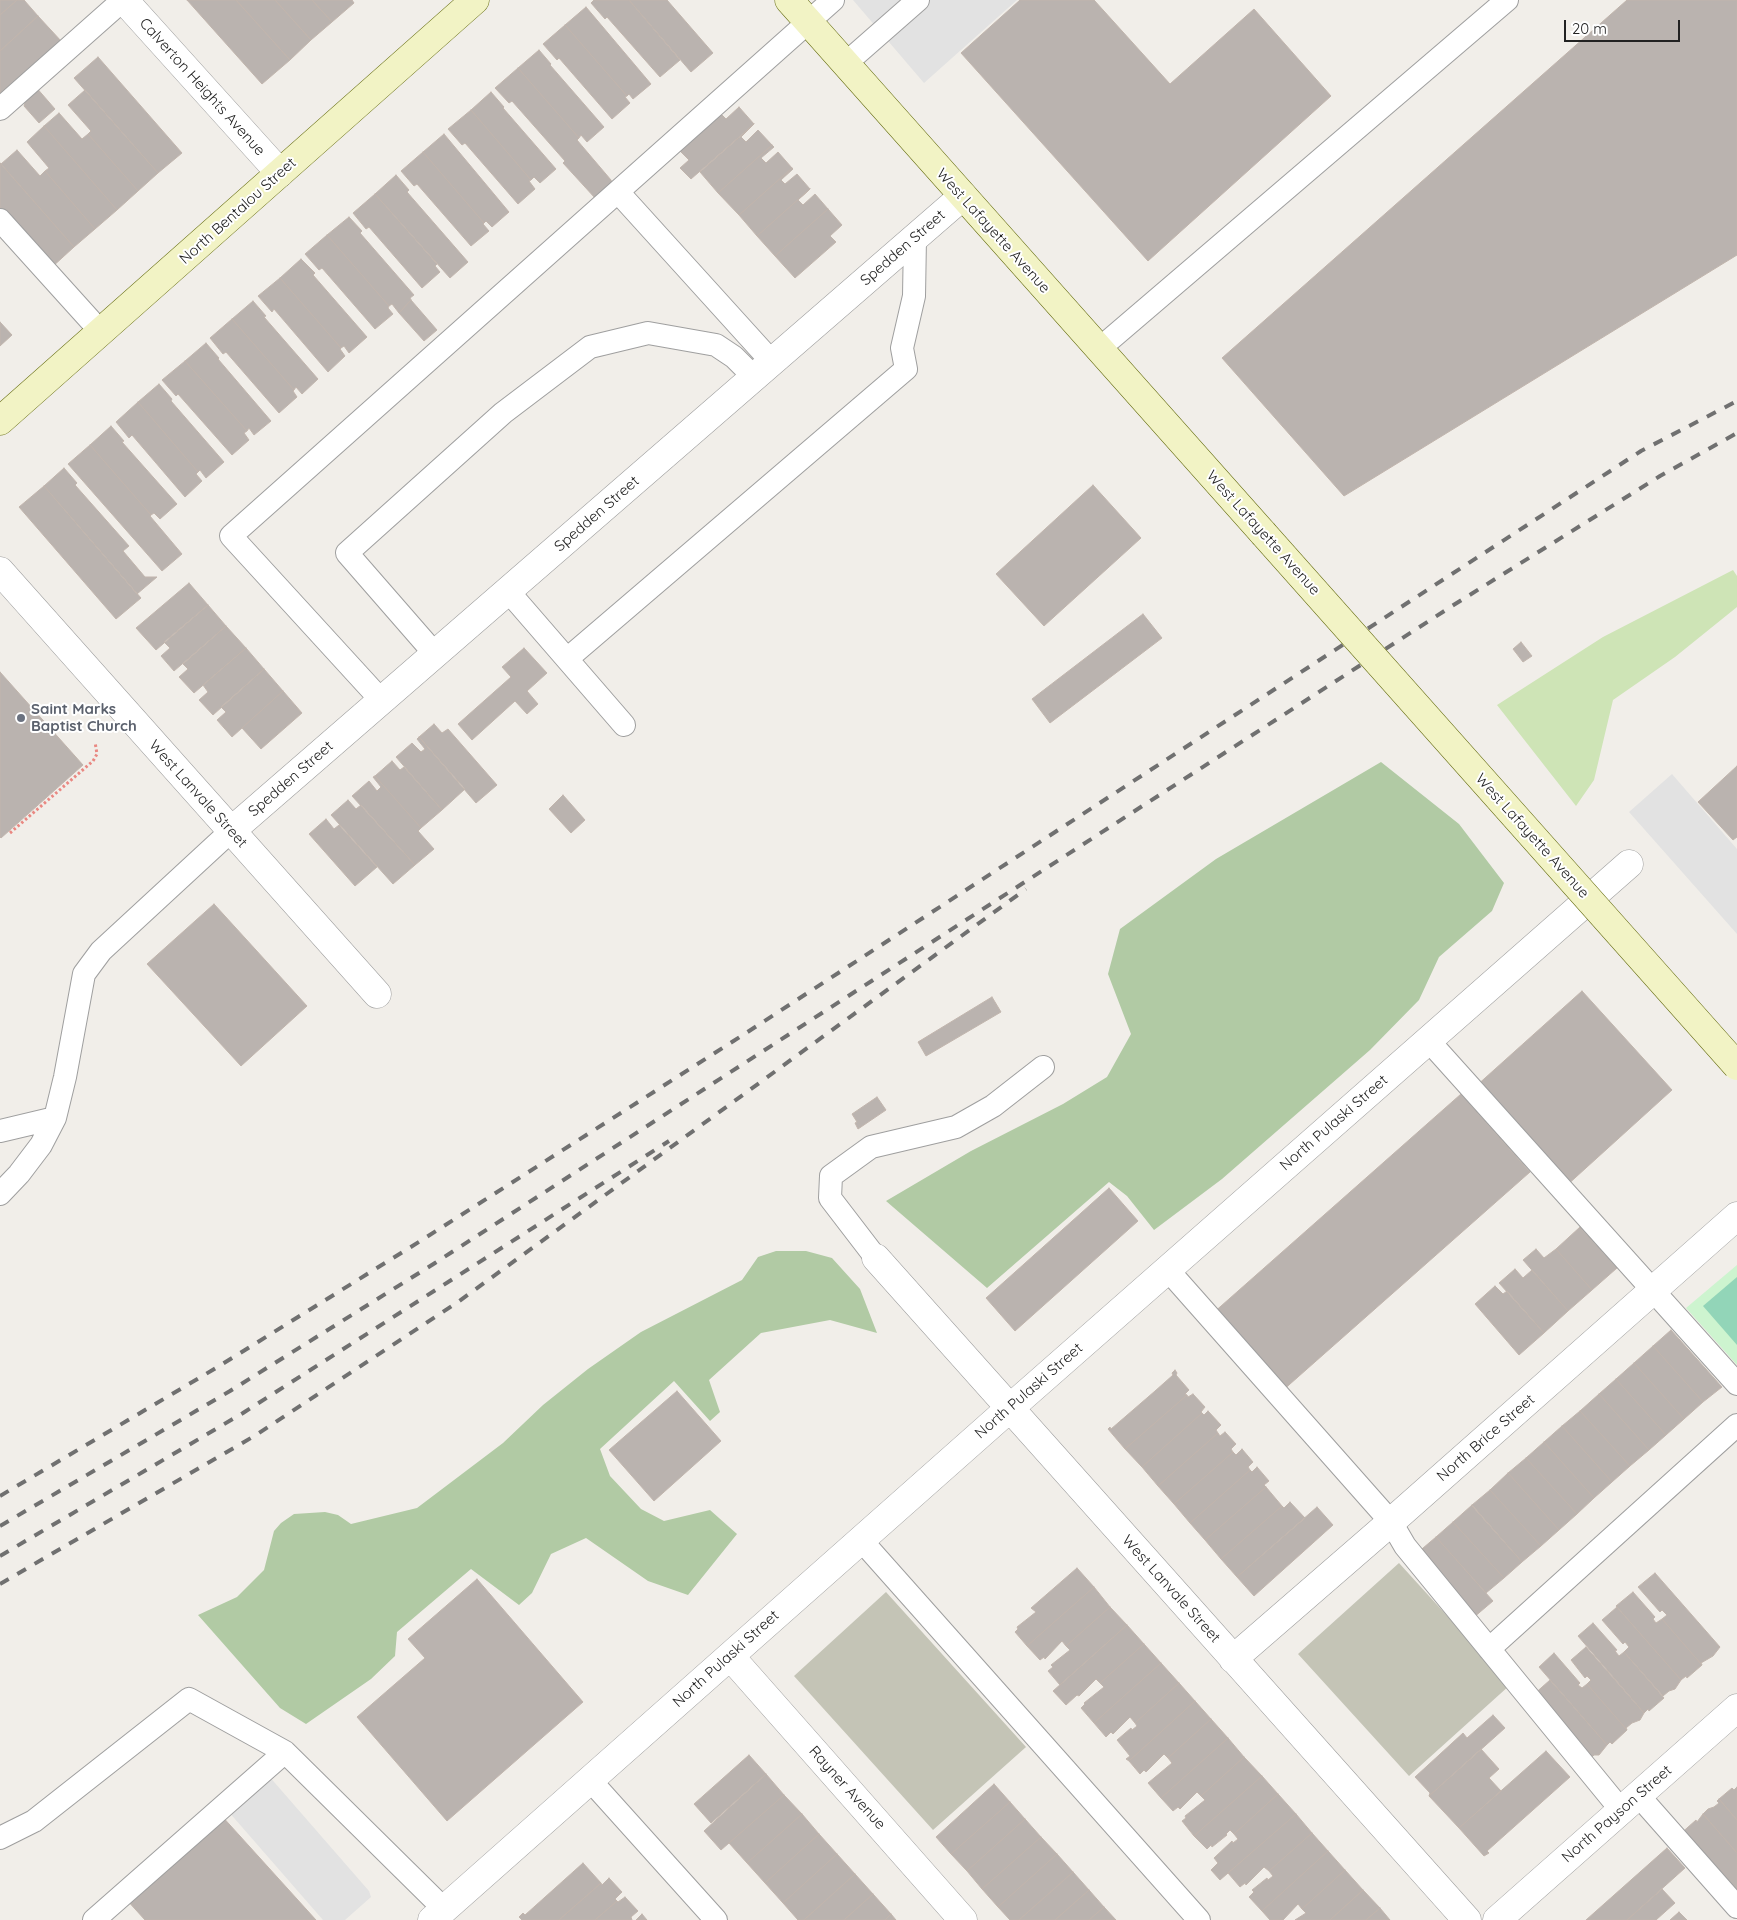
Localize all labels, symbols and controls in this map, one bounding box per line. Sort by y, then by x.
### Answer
scale bar [1567,10,1683,42]
street label: Calverton Heights Avenue [135,14,269,160]
text: 20 m [1572,19,1607,38]
street label: North Bentalou Street [176,154,300,268]
street label: West Lafayette Avenue [932,165,1054,297]
street label: Spedden Street [857,206,949,290]
street label: West Lafayette Avenue [1202,467,1324,599]
street label: Spedden Street [551,472,643,556]
place label: Saint Marks Baptist Church [31,700,137,735]
marker: Saint Marks Baptist Church [15,712,27,724]
street label: West Lanvale Street [145,737,251,851]
street label: Spedden Street [245,737,337,821]
street label: West Lafayette Avenue [1471,770,1593,902]
street label: North Pulaski Street [1276,1071,1392,1175]
street label: North Pulaski Street [971,1339,1087,1443]
street label: North Brice Street [1433,1391,1539,1485]
street label: West Lanvale Street [1118,1532,1224,1646]
street label: North Pulaski Street [669,1607,783,1711]
street label: Rayner Avenue [805,1743,889,1833]
street label: North Payson Street [1558,1761,1676,1867]

